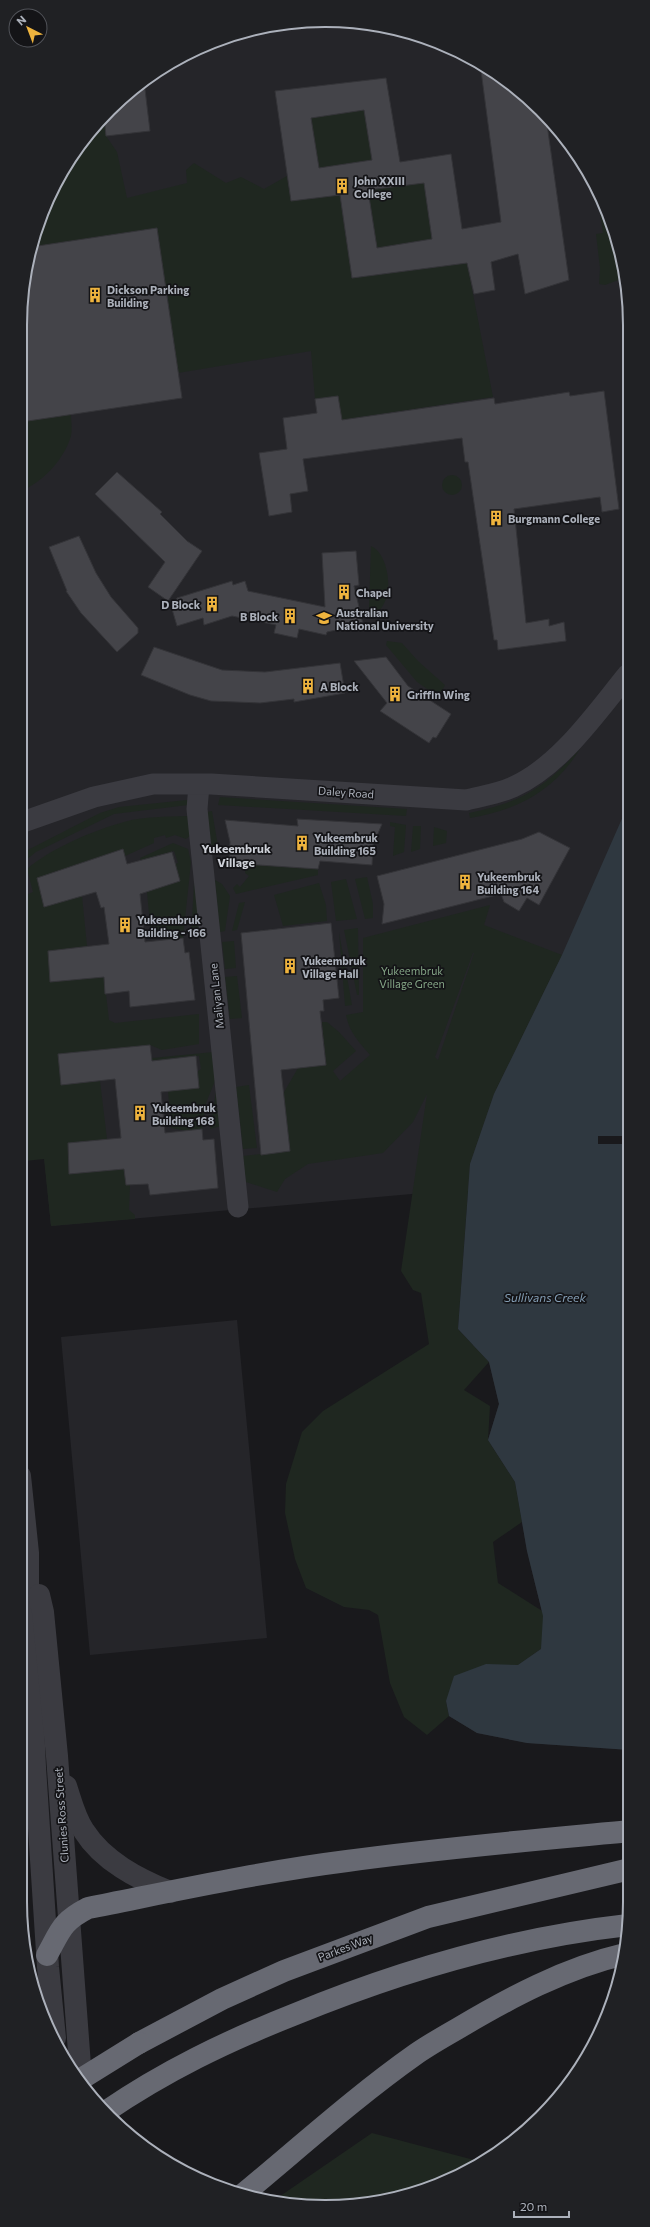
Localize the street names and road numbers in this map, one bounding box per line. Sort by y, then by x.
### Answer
street label: Daley Road [318,784,374,800]
street label: Maliyan Lane [206,962,226,1029]
street label: Clunies Ross Street [51,1767,71,1863]
street label: Parkes Way [316,1930,375,1963]

